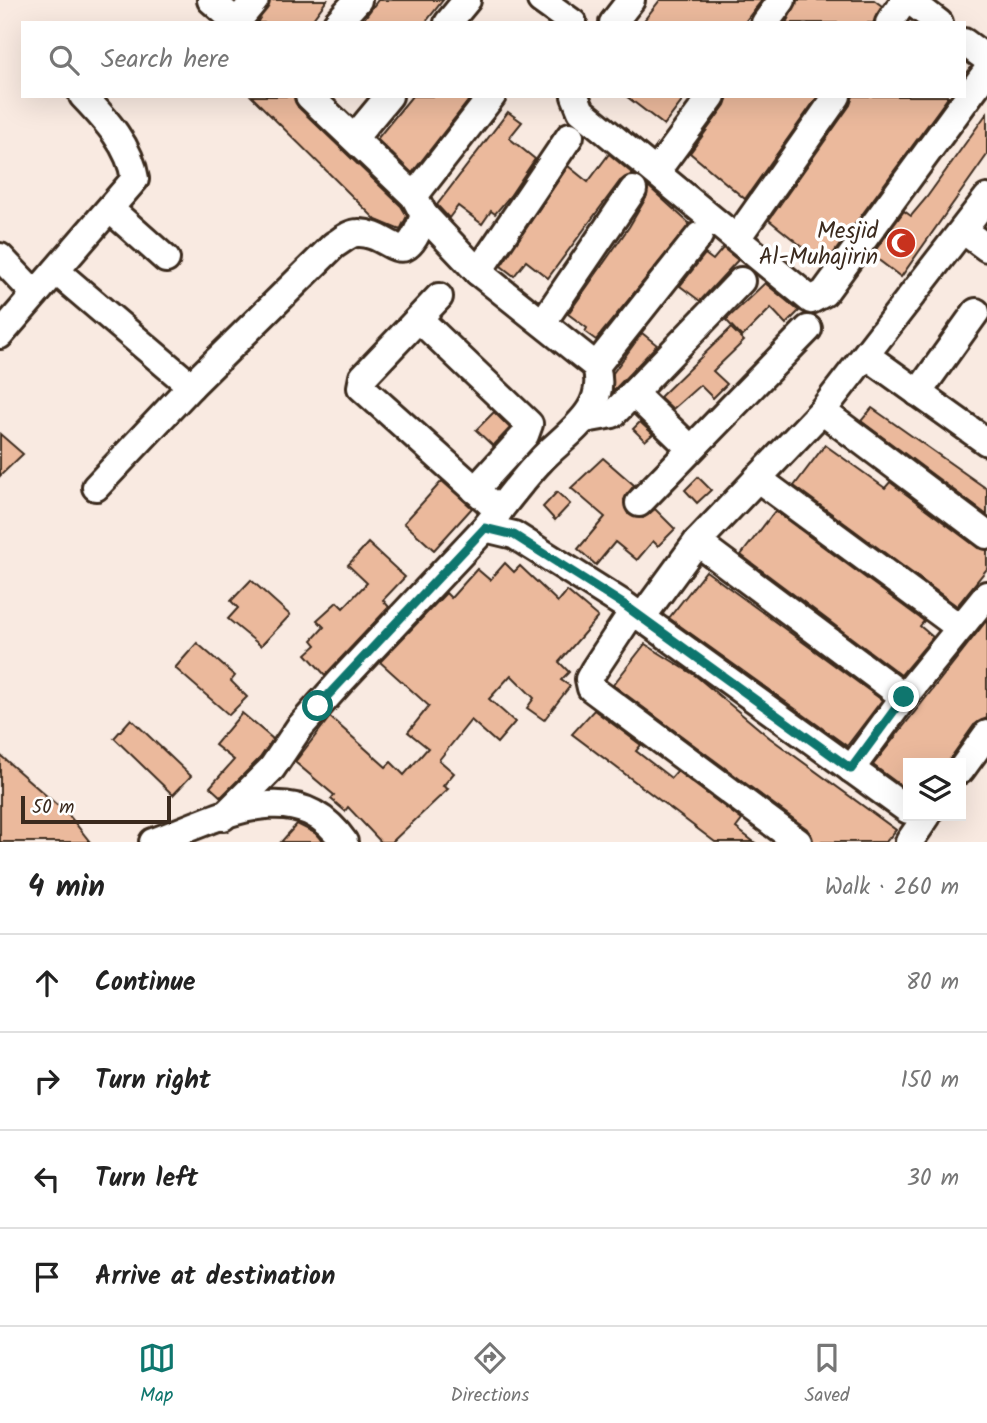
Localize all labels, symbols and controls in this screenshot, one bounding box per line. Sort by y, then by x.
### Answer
search box [21,21,966,98]
text: Search here [101,39,229,81]
icon: search [45,41,83,79]
place label: Mesjid Al-Muhajirin [759,214,879,276]
mosque icon: Mesjid Al-Muhajirin [884,226,918,260]
route end [888,681,919,712]
route start [302,690,333,721]
map controls [903,758,966,821]
button: layers [903,758,966,821]
scale bar [21,793,172,825]
text: 50 m [32,793,74,823]
text: 4 min [28,864,105,912]
text: Walk · 260 m [825,870,959,906]
text: Continue [95,962,196,1004]
icon: ahead [28,964,66,1002]
text: 80 m [906,965,959,1001]
text: Turn right [95,1060,211,1102]
icon: right [28,1062,66,1100]
text: 150 m [900,1063,959,1099]
text: Turn left [95,1158,198,1200]
icon: left [28,1160,66,1198]
text: 30 m [907,1161,959,1197]
text: Arrive at destination [95,1256,335,1298]
icon: arrive [28,1258,66,1296]
tab: Map [138,1339,176,1411]
tab: Directions [451,1339,529,1411]
tab: Saved [804,1339,849,1411]

